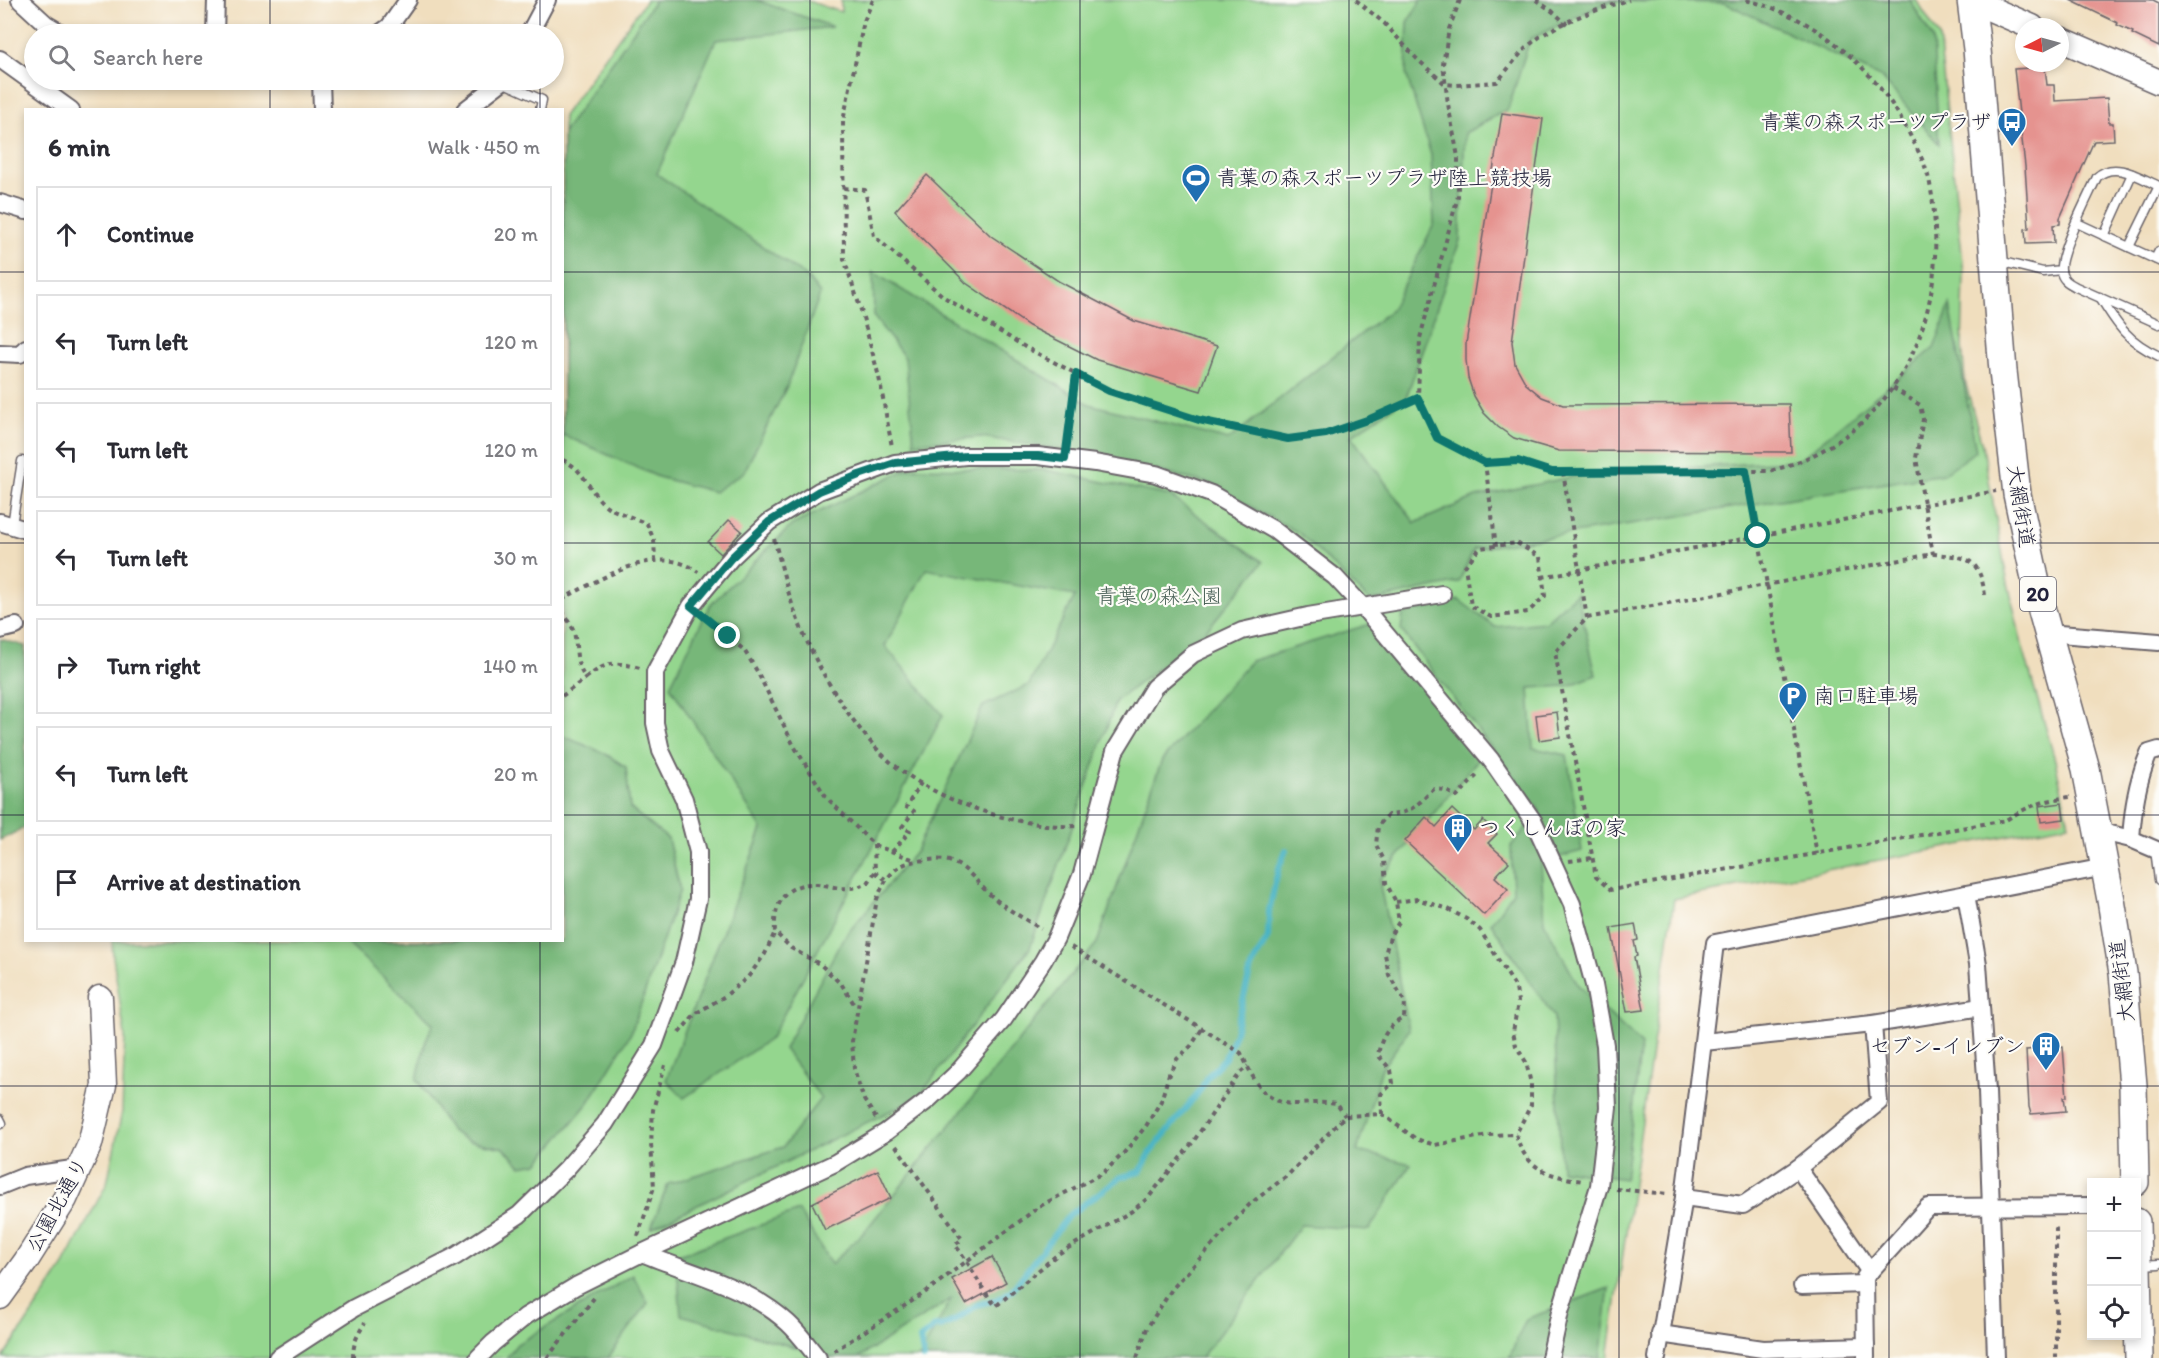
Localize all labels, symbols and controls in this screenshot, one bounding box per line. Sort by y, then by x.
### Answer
north arrow [2015,18,2069,72]
search box [24,24,564,90]
icon: search [45,41,78,74]
text: Search here [93,44,203,71]
bus stop icon: 青葉の森スポーツプラザ [1996,106,2028,148]
place label: 青葉の森スポーツプラザ [1760,109,1991,134]
text: 6 min [48,131,110,163]
text: Walk · 450 m [427,135,540,159]
sports icon: 青葉の森スポーツプラザ陸上競技場 [1180,162,1212,204]
place label: 青葉の森スポーツプラザ陸上競技場 [1217,165,1553,190]
icon: ahead [50,218,83,251]
text: Continue [107,221,194,248]
text: 20 m [494,222,538,246]
icon: left [50,326,83,359]
text: Turn left [107,329,188,356]
text: 120 m [485,330,538,354]
icon: left [50,434,83,467]
text: Turn left [107,437,188,464]
text: 120 m [485,438,538,462]
street label: 大網街道 [2003,462,2040,549]
route start [1744,522,1770,548]
icon: left [50,542,83,575]
text: Turn left [107,545,188,572]
text: 30 m [493,546,538,570]
road number: 20 [2020,577,2056,611]
park label: 青葉の森公園 [1096,583,1222,608]
route end [714,622,740,648]
icon: right [50,650,83,683]
text: Turn right [107,653,201,680]
text: 140 m [483,654,538,678]
parking icon: 南口駐車場 [1777,680,1809,722]
place label: 南口駐車場 [1814,683,1919,708]
icon: left [50,758,83,791]
text: Turn left [107,761,188,788]
text: 20 m [494,762,538,786]
building icon: つくしんぼの家 [1442,812,1474,854]
place label: つくしんぼの家 [1479,815,1626,840]
icon: arrive [50,866,83,899]
text: Arrive at destination [107,869,301,896]
street label: 大網街道 [2104,938,2139,1024]
building icon: セブン-イレブン [2030,1030,2062,1072]
place label: セブン-イレブン [1870,1033,2025,1058]
street label: 公園北通り [20,1153,93,1257]
map controls [2087,1178,2141,1340]
button: + [2087,1178,2141,1232]
button: − [2087,1232,2141,1286]
button: locate [2087,1286,2141,1340]

